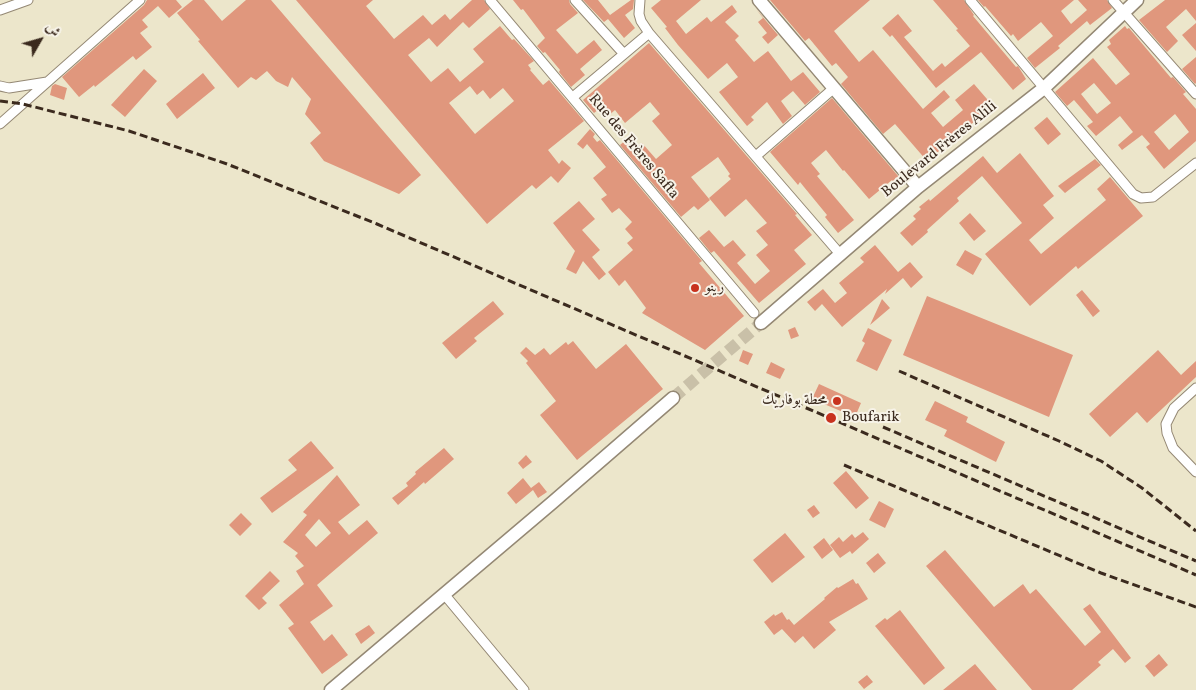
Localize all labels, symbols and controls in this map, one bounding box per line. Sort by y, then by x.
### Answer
north arrow [15,15,65,65]
text: ش [40,19,64,42]
street label: Rue des Frères Safta [584,91,682,203]
street label: Boulevard Frères Alili [879,98,1001,202]
place label: رينو [705,279,724,297]
marker: رينو [689,282,701,294]
place label: محطة بوفاريك [762,392,827,410]
marker: محطة بوفاريك [831,395,843,407]
place label: Boufarik [842,409,899,427]
marker: Boufarik [824,411,838,425]

